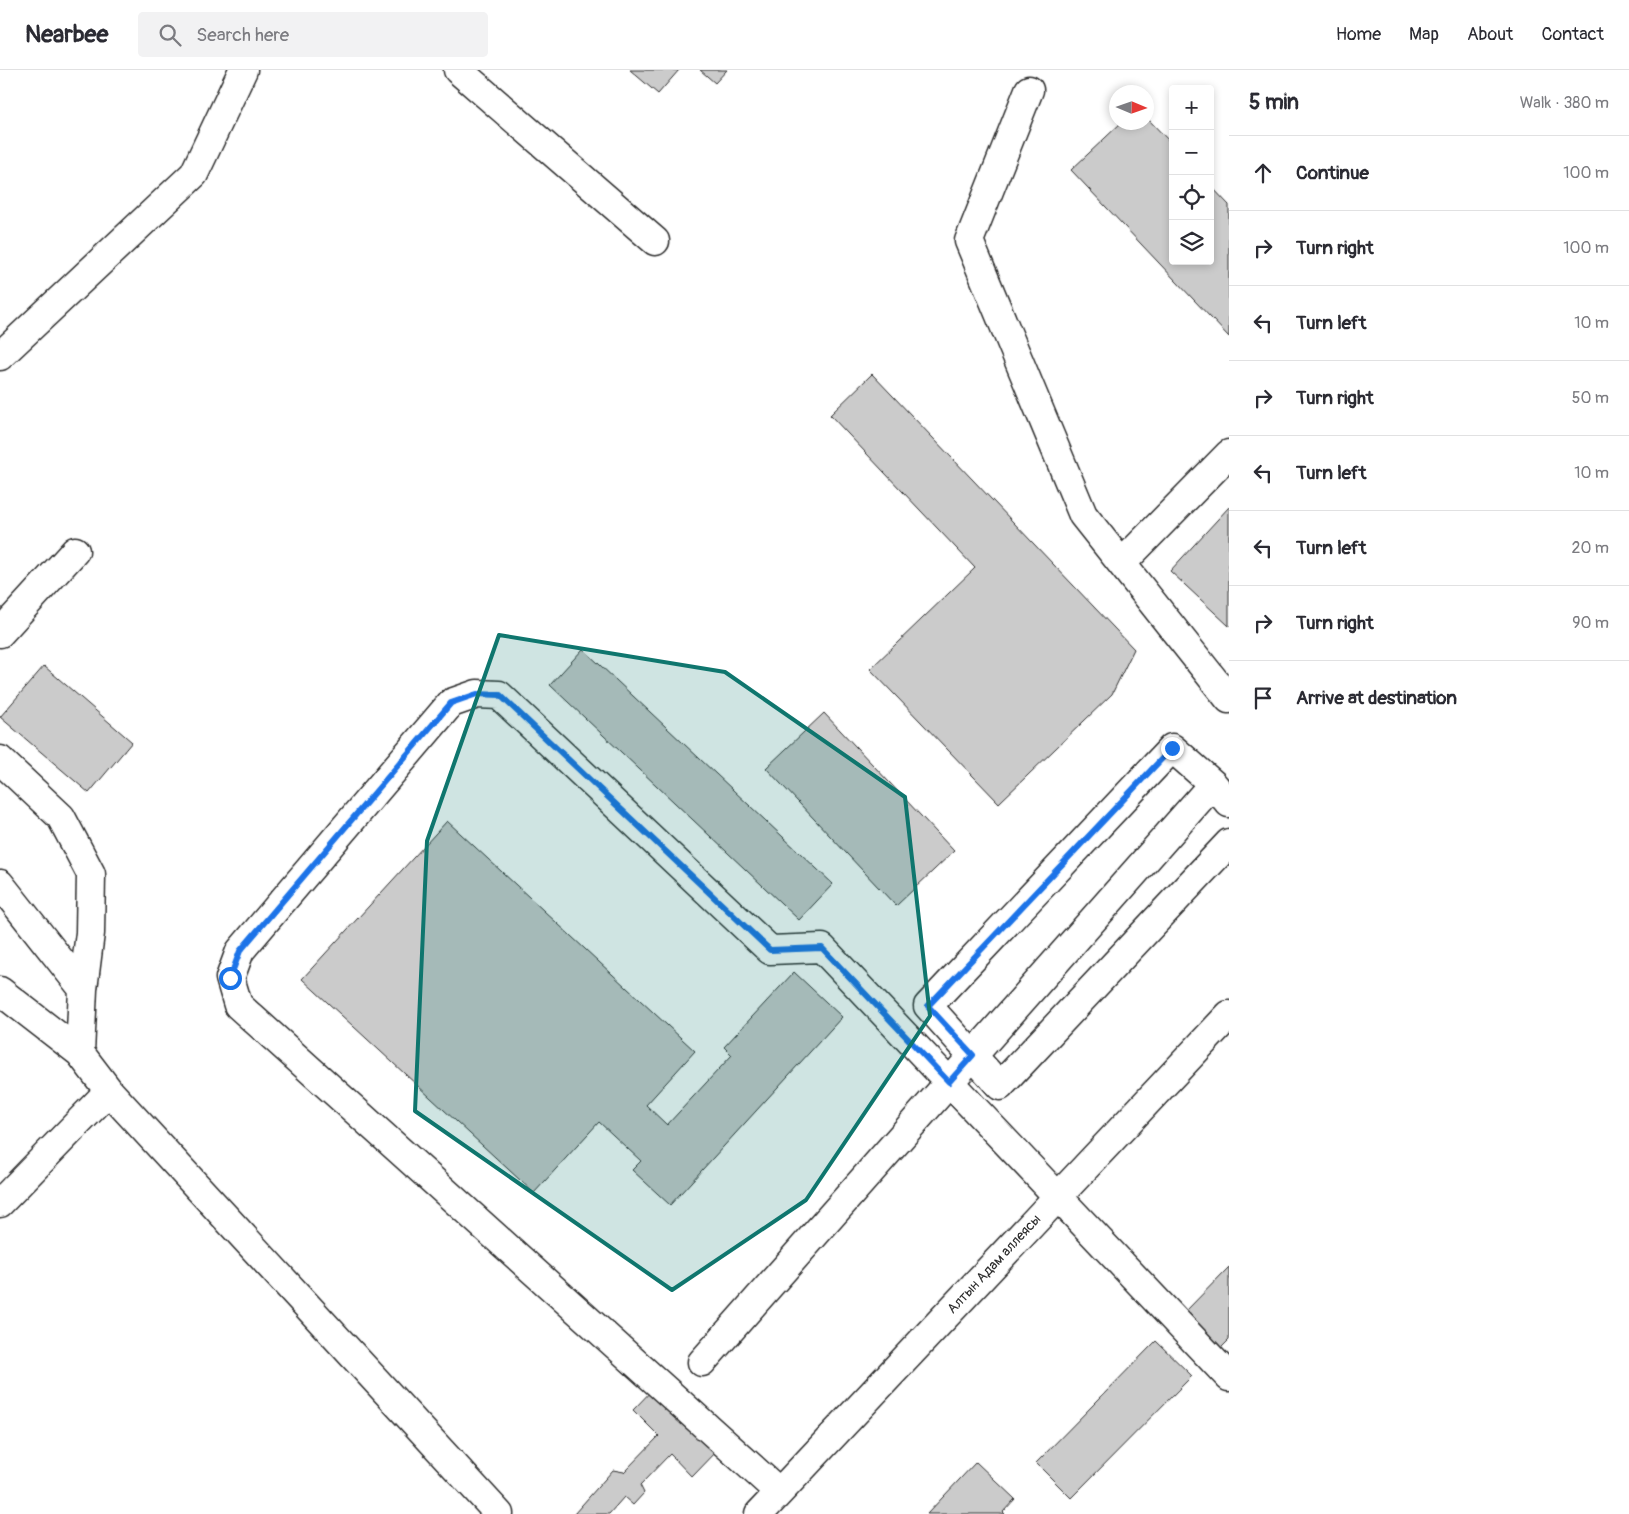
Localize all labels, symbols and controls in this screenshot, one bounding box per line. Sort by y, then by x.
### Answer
search box [138,12,488,57]
text: Nearbee [25,20,108,49]
icon: search [156,21,184,49]
text: Search here [196,23,289,47]
text: Home [1336,23,1381,46]
text: Map [1409,23,1439,46]
text: About [1467,23,1513,46]
text: Contact [1541,23,1604,46]
north arrow [1109,85,1154,130]
map controls [1169,85,1214,265]
button: + [1169,85,1214,130]
text: 5 min [1249,89,1299,116]
text: Walk · 380 m [1520,93,1609,113]
button: − [1169,130,1214,175]
icon: ahead [1249,159,1277,187]
text: Continue [1296,161,1369,185]
text: 100 m [1563,163,1609,183]
button: locate [1169,175,1214,220]
button: layers [1169,220,1214,265]
icon: right [1249,234,1277,262]
text: Turn right [1296,236,1374,260]
text: 100 m [1563,238,1609,258]
icon: left [1249,309,1277,337]
text: Turn left [1296,311,1366,335]
text: 10 m [1574,313,1609,333]
icon: right [1249,384,1277,412]
text: Turn right [1296,386,1374,410]
text: 50 m [1572,388,1609,408]
icon: left [1249,459,1277,487]
text: Turn left [1296,461,1366,485]
text: 10 m [1574,463,1609,483]
icon: left [1249,534,1277,562]
text: Turn left [1296,536,1366,560]
text: 20 m [1571,538,1609,558]
icon: right [1249,609,1277,637]
text: Turn right [1296,611,1374,635]
text: 90 m [1572,613,1609,633]
icon: arrive [1249,684,1277,712]
text: Arrive at destination [1296,686,1457,710]
route end [1161,737,1184,760]
route start [219,967,242,990]
street label: Алтын Адам аллеясы [944,1211,1044,1317]

